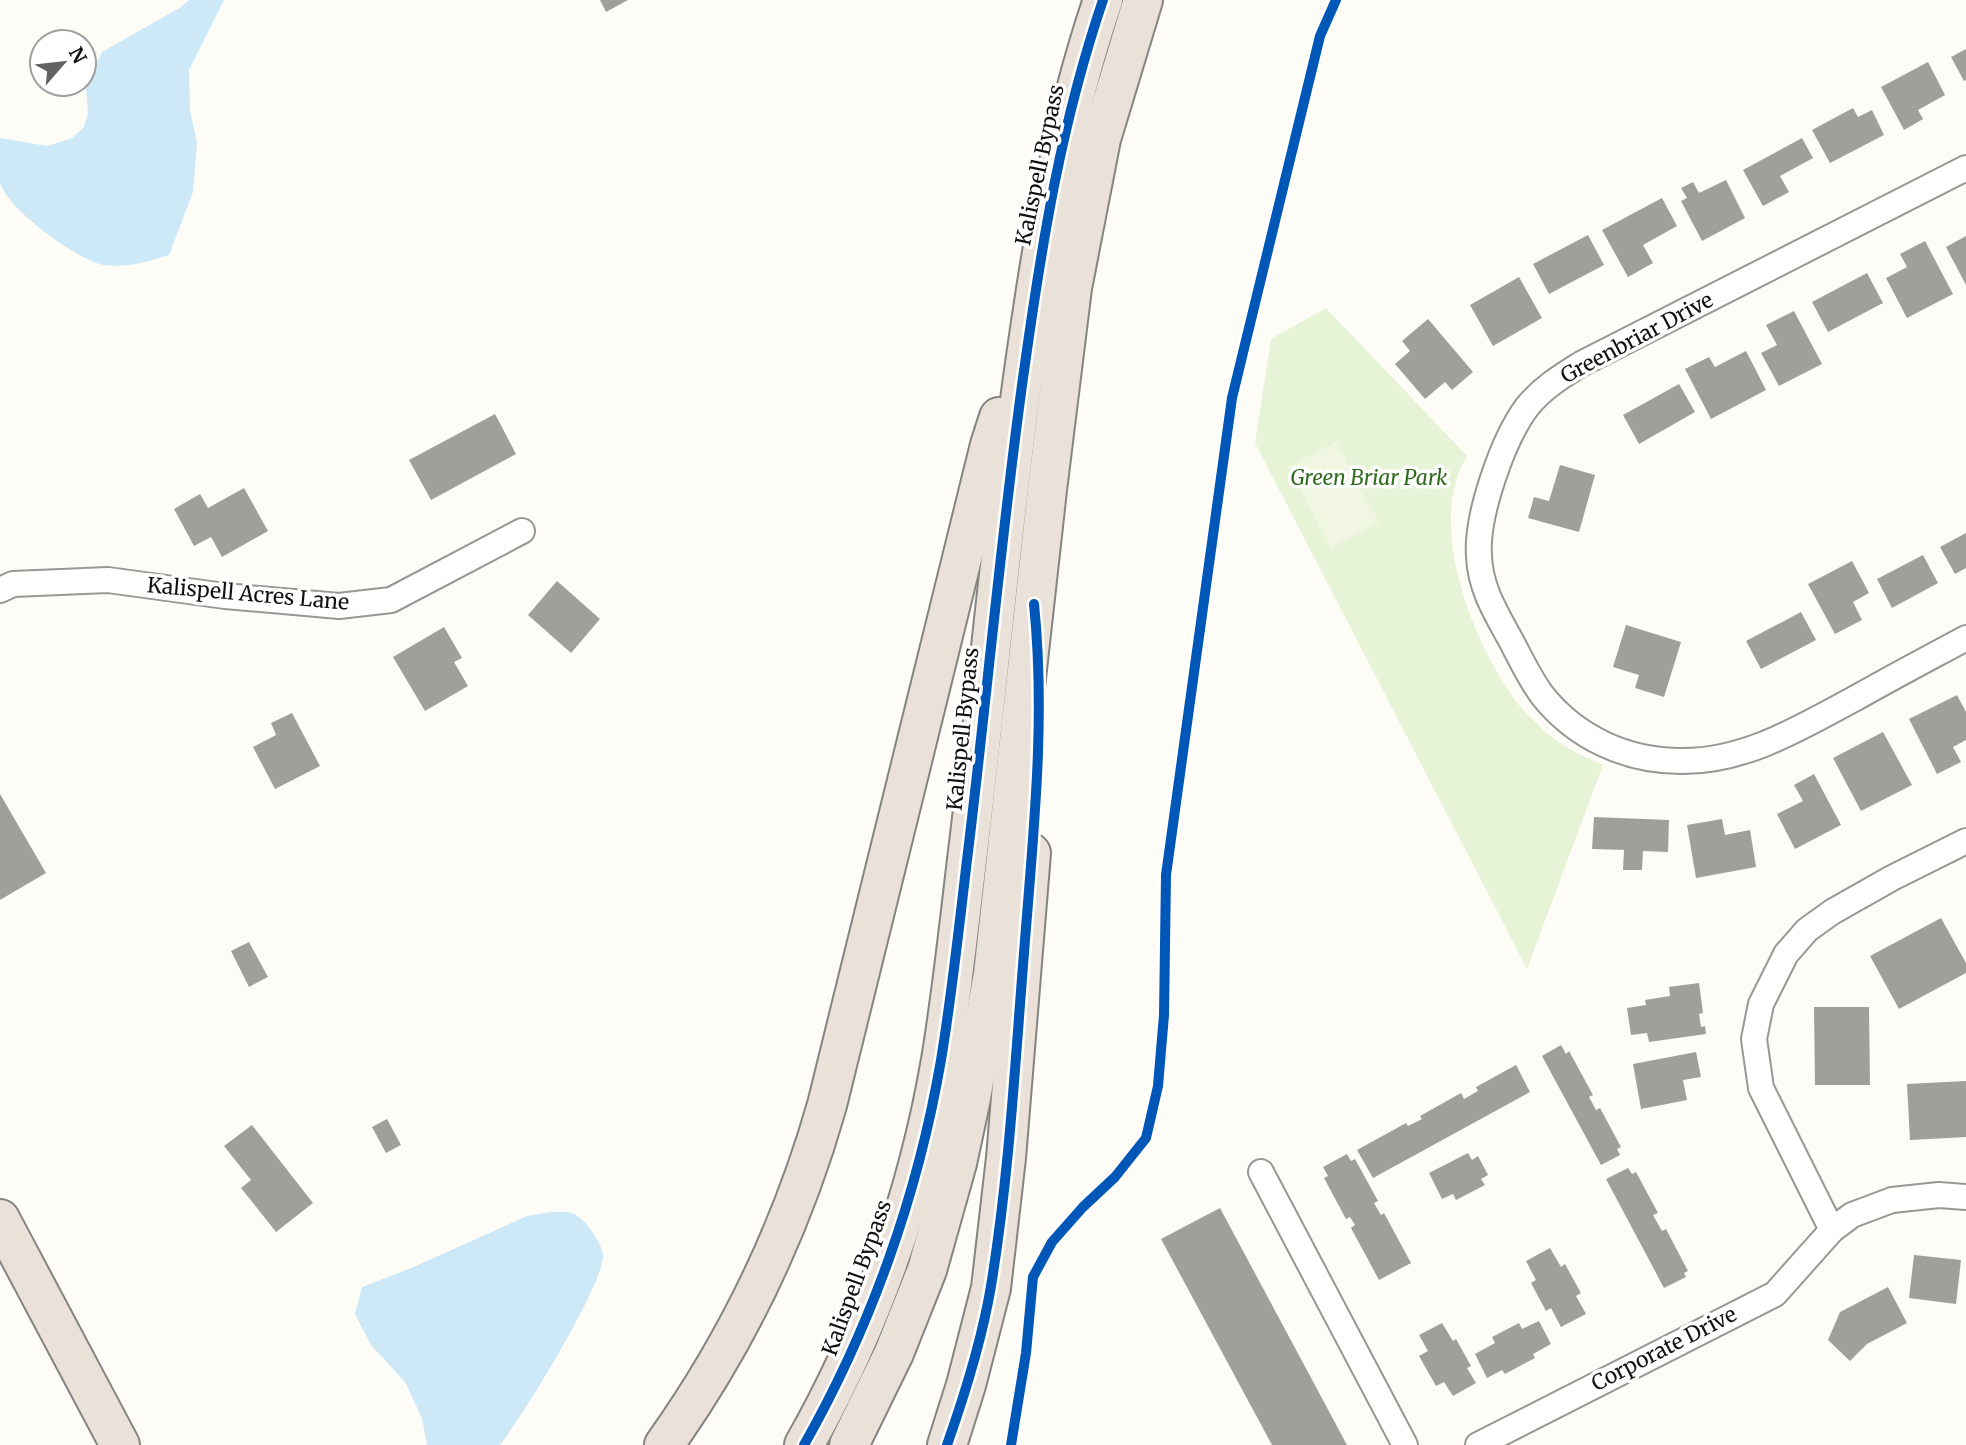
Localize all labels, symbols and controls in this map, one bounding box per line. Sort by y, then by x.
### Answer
north arrow [28,28,98,98]
text: N [64,43,92,67]
street label: Kalispell Bypass [1009,82,1070,248]
street label: Greenbriar Drive [1556,286,1718,389]
park label: Green Briar Park [1290,464,1448,491]
street label: Kalispell Acres Lane [146,571,350,616]
street label: Kalispell Bypass [941,646,984,812]
street label: Kalispell Bypass [816,1196,897,1359]
street label: Corporate Drive [1587,1300,1741,1397]

